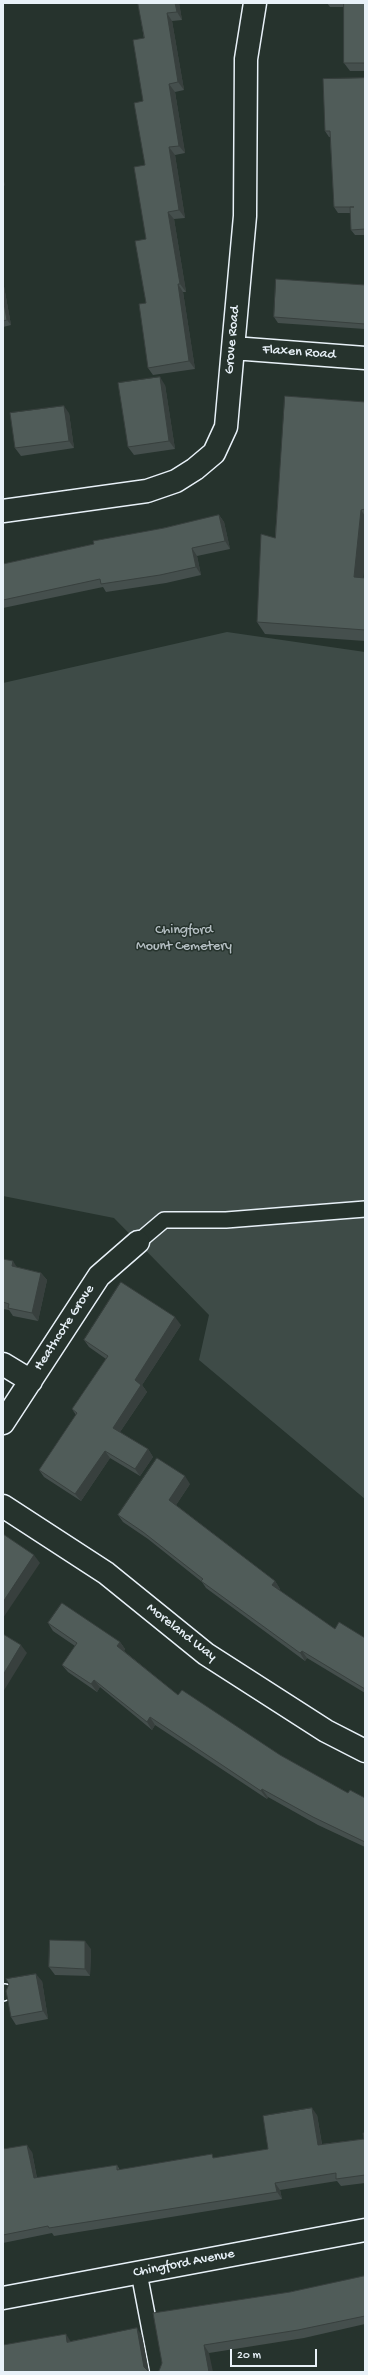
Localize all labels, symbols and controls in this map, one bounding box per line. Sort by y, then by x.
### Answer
street label: Grove Road [222,305,244,375]
street label: Flaxen Road [262,342,336,364]
park label: Chingford Mount Cemetery [136,923,232,956]
street label: Heathcote Grove [31,1282,99,1374]
street label: Moreland Way [142,1600,220,1666]
street label: Chingford Avenue [132,2246,236,2282]
scale bar [232,2341,319,2367]
text: 20 m [237,2349,261,2363]

